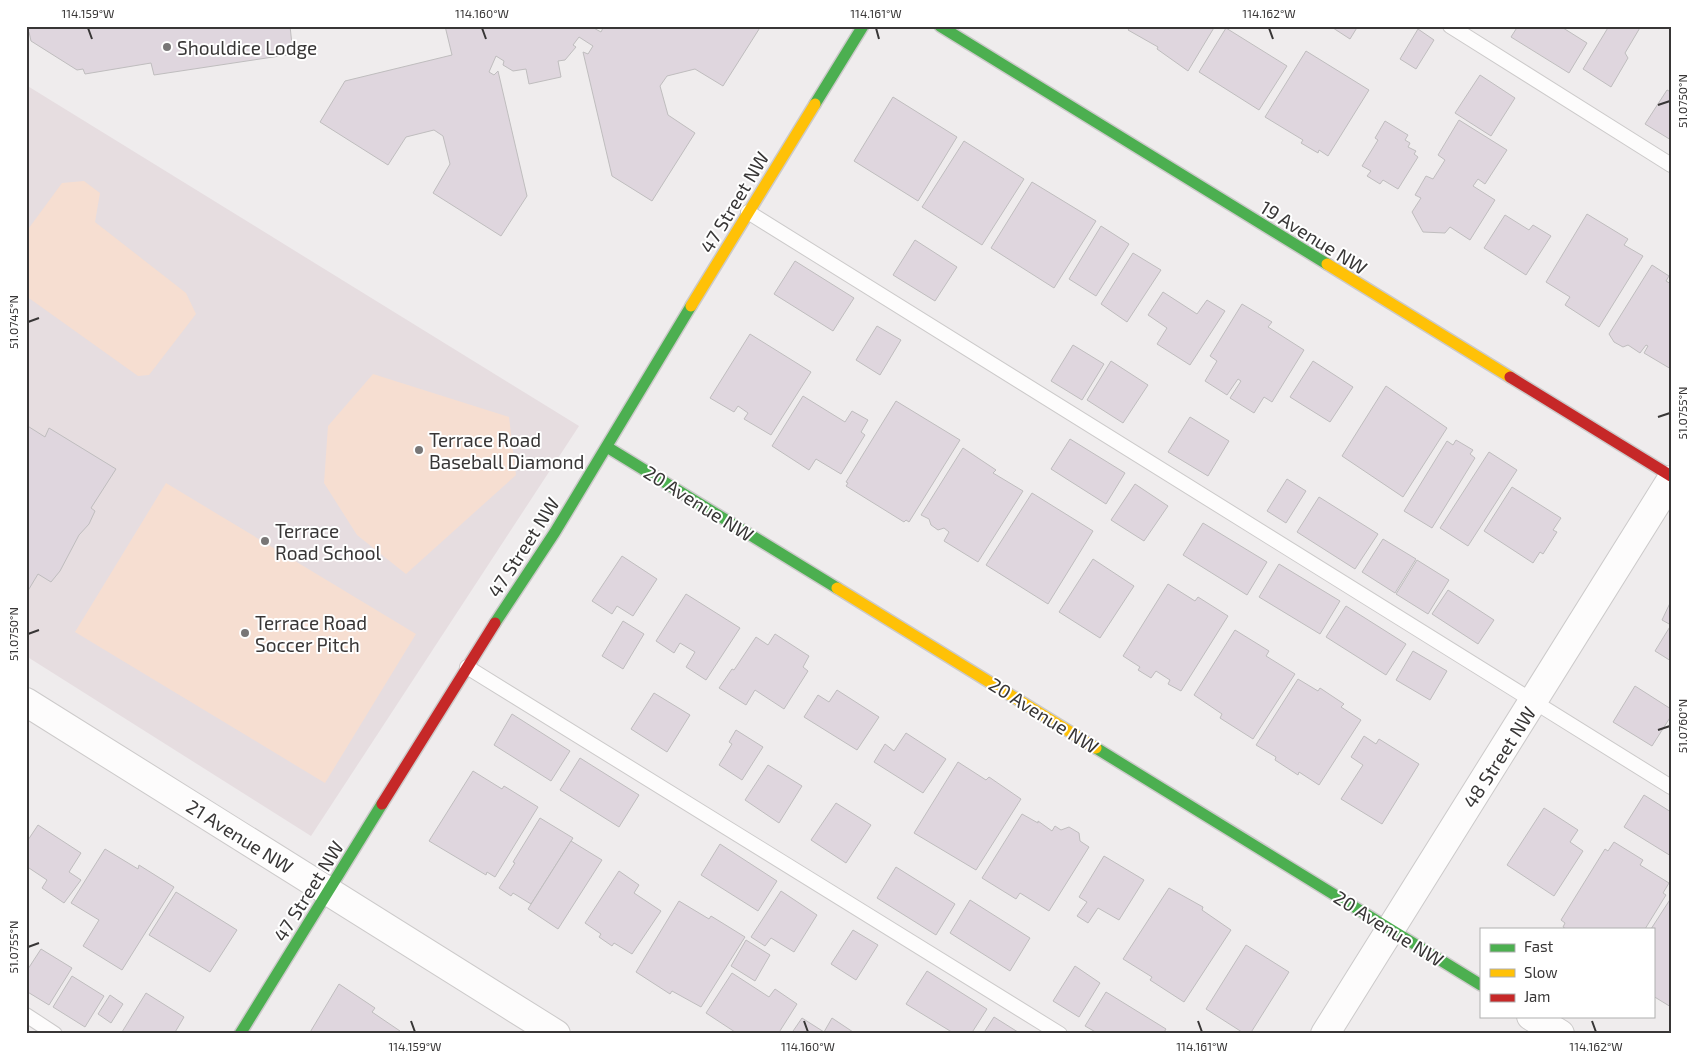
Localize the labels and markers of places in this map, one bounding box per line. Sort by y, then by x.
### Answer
place label: Shouldice Lodge [177,36,317,59]
marker: Shouldice Lodge [161,41,173,53]
place label: Terrace Road Baseball Diamond [429,428,585,473]
marker: Terrace Road Baseball Diamond [413,444,425,456]
place label: Terrace Road School [275,519,382,564]
marker: Terrace Road School [259,535,271,547]
place label: Terrace Road Soccer Pitch [255,611,367,656]
marker: Terrace Road Soccer Pitch [239,627,251,639]

